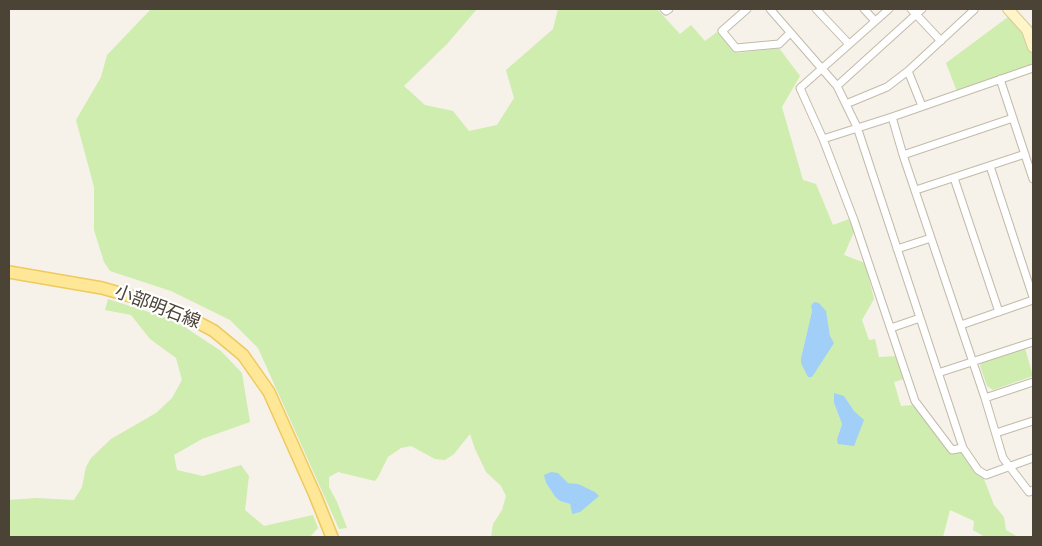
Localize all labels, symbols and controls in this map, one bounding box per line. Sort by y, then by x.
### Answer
street label: 小部明石線 [111,282,203,334]

